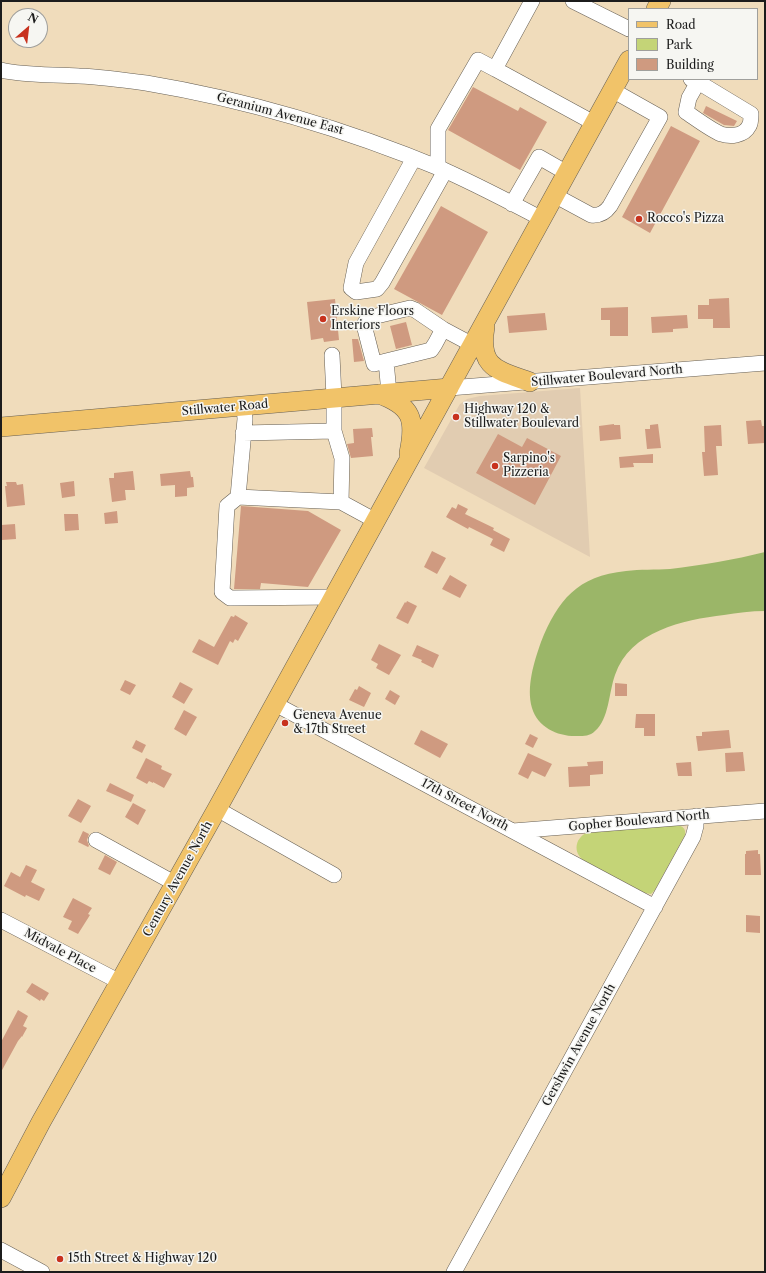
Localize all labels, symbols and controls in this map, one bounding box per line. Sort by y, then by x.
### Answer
north arrow [8,8,48,48]
legend [628,8,758,80]
text: N [26,10,41,27]
text: Road [666,17,696,32]
text: Park [666,37,692,52]
text: Building [666,57,714,72]
street label: Geranium Avenue East [215,90,345,138]
place label: Rocco's Pizza [647,212,724,226]
marker: Rocco's Pizza [634,214,644,224]
place label: Erskine Floors Interiors [331,305,414,333]
marker: Erskine Floors Interiors [318,314,328,324]
street label: Stillwater Boulevard North [531,362,683,390]
street label: Stillwater Road [181,397,269,419]
place label: Highway 120 & Stillwater Boulevard [464,403,579,431]
marker: Highway 120 & Stillwater Boulevard [451,412,461,422]
place label: Sarpino's Pizzeria [503,452,555,480]
marker: Sarpino's Pizzeria [490,461,500,471]
place label: Geneva Avenue & 17th Street [293,709,382,737]
marker: Geneva Avenue & 17th Street [280,718,290,728]
street label: 17th Street North [419,776,511,834]
street label: Gopher Boulevard North [568,808,710,834]
street label: Century Avenue North [140,819,216,939]
street label: Midvale Place [21,926,99,976]
street label: Gershwin Avenue North [539,981,619,1109]
place label: 15th Street & Highway 120 [68,1252,217,1266]
marker: 15th Street & Highway 120 [55,1254,65,1264]

